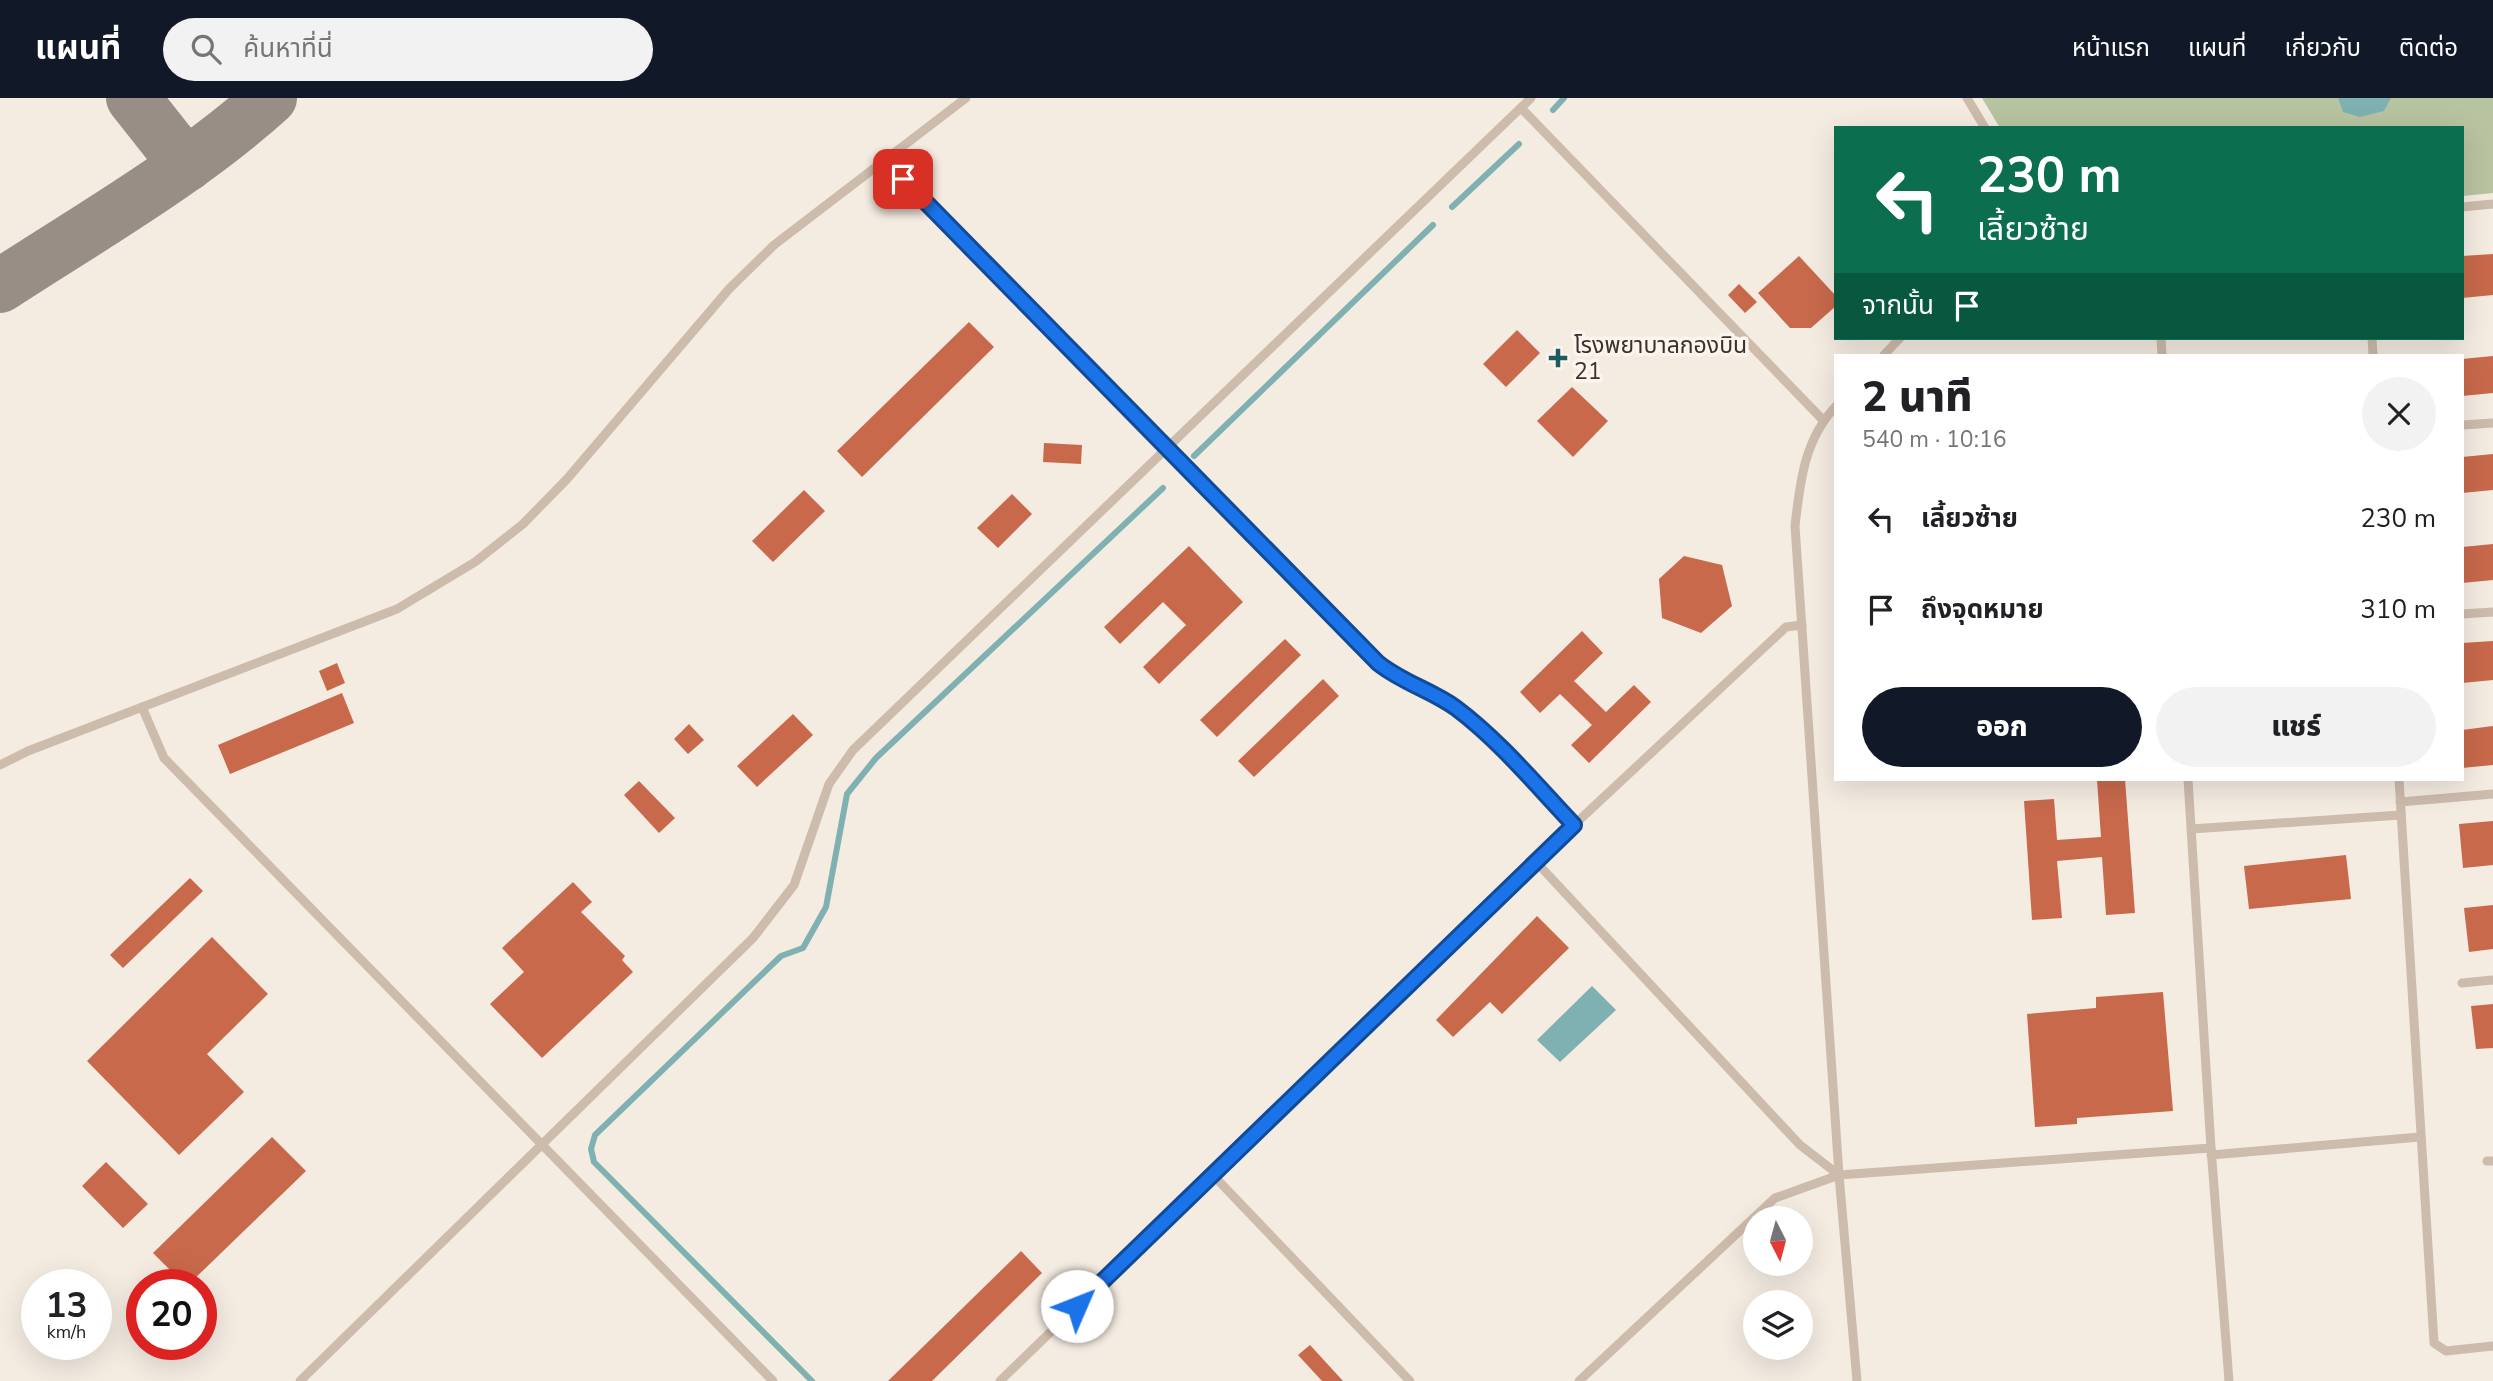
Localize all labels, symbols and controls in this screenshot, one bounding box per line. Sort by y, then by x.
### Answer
search box [163,18,653,81]
text: แผนที่ [35,26,121,71]
icon: search [187,30,225,68]
text: ค้นหาที่นี่ [243,31,333,66]
text: หน้าแรก [2072,32,2150,64]
text: แผนที่ [2188,32,2246,64]
text: เกี่ยวกับ [2284,32,2361,64]
text: ติดต่อ [2399,32,2458,64]
text: 230 m [1977,142,2121,209]
pin [873,149,933,209]
icon: left [1862,154,1953,245]
icon: arrive [884,160,922,198]
text: เลี้ยวซ้าย [1977,208,2089,251]
icon: arrive [1948,287,1986,325]
text: จากนั้น [1862,288,1934,323]
place label: โรงพยาบาลกองบิน 21 [1574,330,1747,387]
marker: โรงพยาบาลกองบิน 21 [1548,348,1568,368]
text: 2 นาที [1862,369,1973,426]
button: close [2362,377,2436,451]
text: 540 m · 10:16 [1862,424,2007,455]
icon: left [1862,500,1900,538]
text: เลี้ยวซ้าย [1921,501,2018,536]
text: 230 m [2360,501,2436,536]
icon: arrive [1862,591,1900,629]
text: ถึงจุดหมาย [1921,592,2044,627]
text: 310 m [2360,592,2436,627]
button: ออก [1862,687,2142,767]
button: แชร์ [2156,687,2436,767]
north arrow [1743,1206,1813,1276]
map controls [1743,1206,1813,1360]
speed limit sign: 20 [126,1269,217,1360]
position arrow [1040,1269,1114,1343]
text: 13 [45,1282,88,1329]
button: layers [1743,1290,1813,1360]
text: km/h [47,1320,86,1344]

